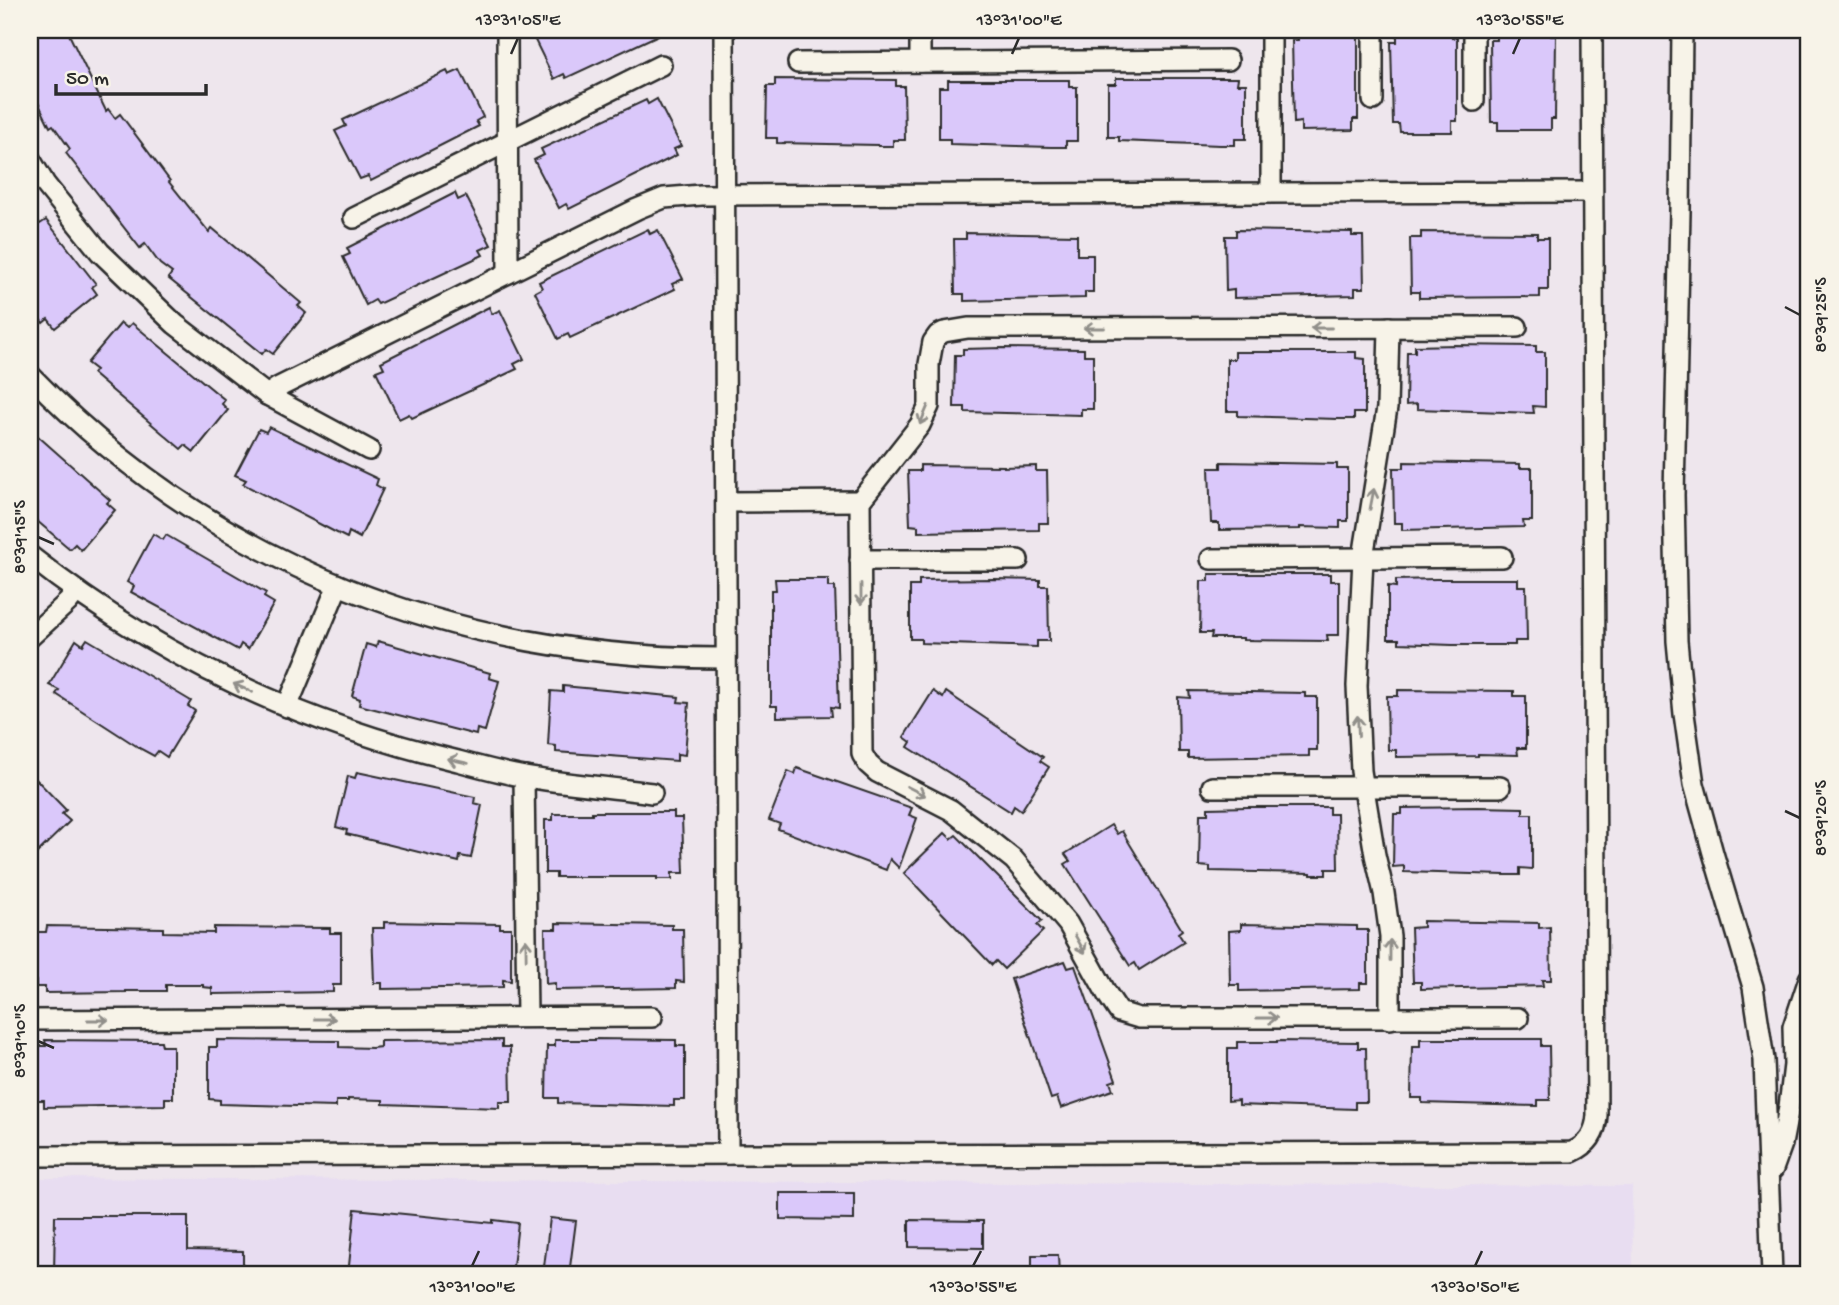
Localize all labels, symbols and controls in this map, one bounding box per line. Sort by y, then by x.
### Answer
text: 13°31'05"E [475,11,561,32]
text: 13°31'00"E [975,11,1062,32]
text: 13°30'55"E [1476,11,1564,32]
scale bar [56,52,206,96]
text: 50 m [66,68,109,93]
text: 8°39'25"S [1812,277,1833,353]
one-way arrow [1082,321,1105,335]
one-way arrow [1310,321,1333,335]
one-way arrow [917,404,930,425]
one-way arrow [1366,488,1379,511]
text: 8°39'15"S [11,500,32,574]
one-way arrow [854,582,868,605]
one-way arrow [233,681,254,694]
one-way arrow [1352,714,1365,737]
one-way arrow [447,754,470,767]
text: 8°39'20"S [1812,779,1833,856]
one-way arrow [905,785,925,799]
one-way arrow [1073,933,1087,954]
one-way arrow [519,938,533,961]
one-way arrow [1383,939,1397,962]
text: 8°39'10"S [11,1003,32,1078]
one-way arrow [1255,1011,1278,1025]
one-way arrow [314,1012,337,1025]
one-way arrow [86,1013,109,1027]
text: 13°31'00"E [428,1278,515,1299]
text: 13°30'55"E [929,1278,1017,1299]
text: 13°30'50"E [1430,1278,1519,1299]

